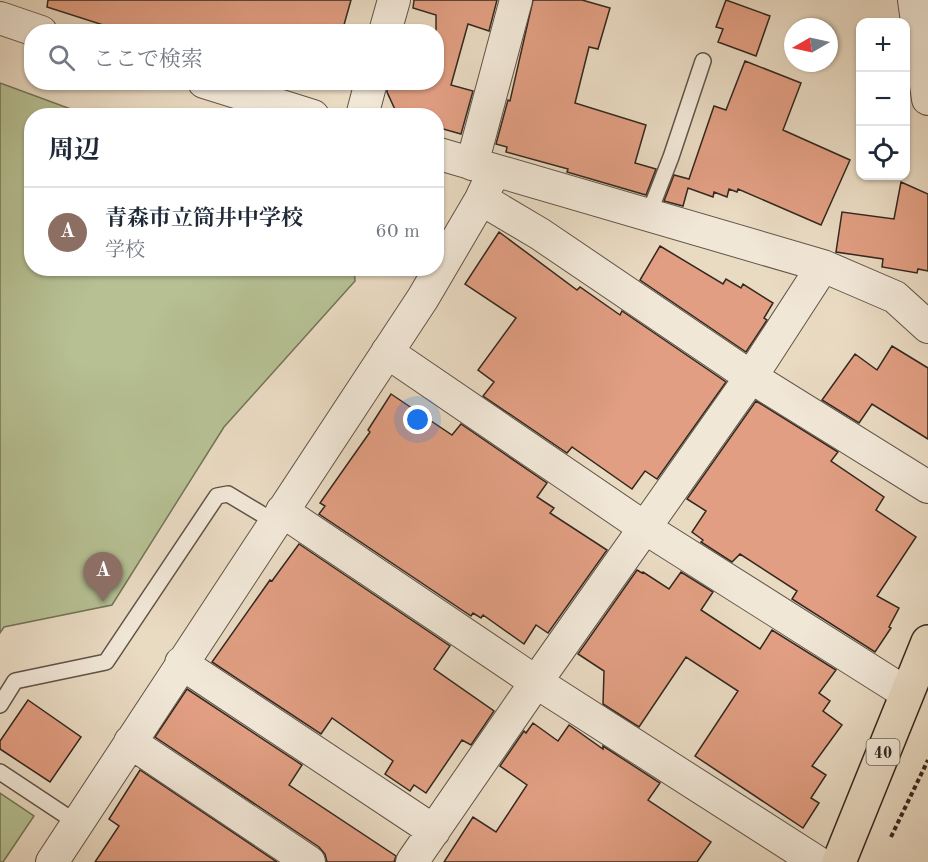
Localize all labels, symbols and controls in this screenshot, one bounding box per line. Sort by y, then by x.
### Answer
north arrow [784,18,838,72]
map controls [856,18,910,180]
button: + [856,18,910,72]
search box [24,24,444,90]
icon: search [45,41,78,74]
text: ここで検索 [93,49,203,71]
button: − [856,72,910,126]
button: locate [856,126,910,180]
text: 周辺 [48,138,100,164]
text: 青森市立筒井中学校 [105,208,303,230]
text: A [60,222,75,242]
text: 60 m [375,222,420,242]
text: 学校 [105,241,145,261]
your location [403,405,432,434]
pin: A [84,552,122,602]
road number: 40 [866,739,900,765]

